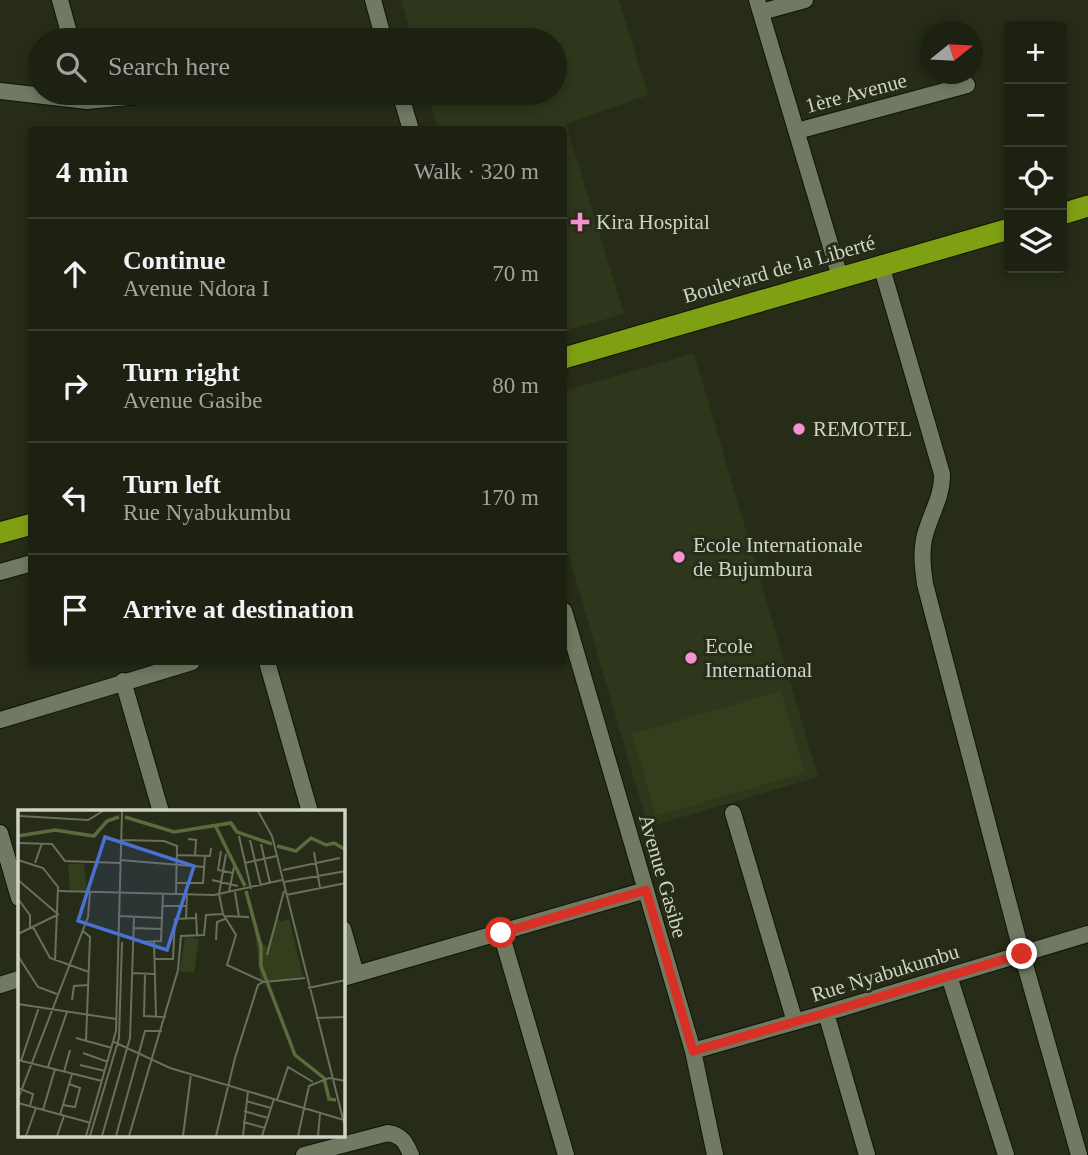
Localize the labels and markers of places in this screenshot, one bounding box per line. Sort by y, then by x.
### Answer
place label: Kira Hospital [596,210,710,234]
marker: Kira Hospital [570,212,590,232]
place label: REMOTEL [813,417,912,441]
marker: REMOTEL [791,421,807,437]
place label: Ecole Internationale de Bujumbura [693,533,863,581]
marker: Ecole Internationale de Bujumbura [671,549,687,565]
place label: Ecole International [705,634,812,682]
marker: Ecole International [683,650,699,666]

